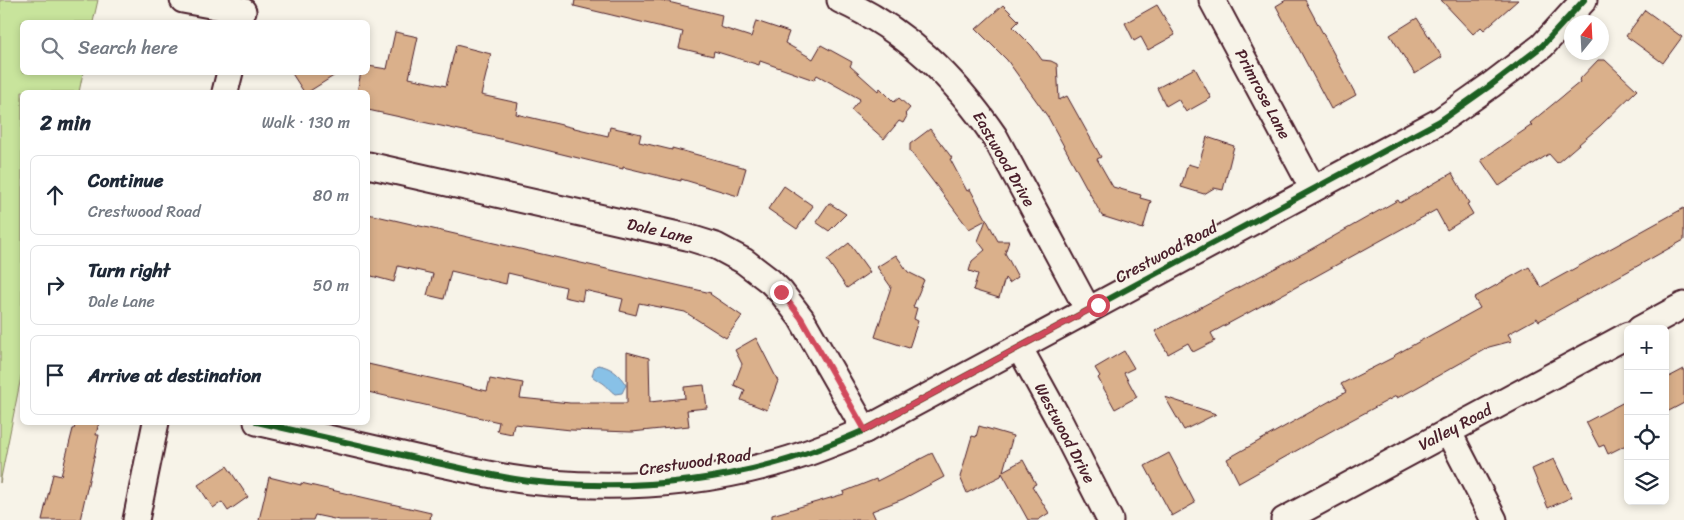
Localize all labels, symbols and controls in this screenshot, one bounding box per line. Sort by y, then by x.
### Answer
north arrow [1564,15,1609,60]
search box [20,20,370,75]
text: Search here [78,31,178,64]
icon: search [38,34,66,62]
street label: Primrose Lane [1227,43,1299,145]
text: 2 min [40,104,91,142]
street label: Eastwood Drive [965,105,1043,213]
text: Walk · 130 m [262,108,350,137]
text: Continue [88,164,164,197]
icon: ahead [41,181,69,209]
text: 80 m [313,181,349,210]
text: Crestwood Road [88,197,201,226]
street label: Dale Lane [624,209,696,253]
street label: Crestwood Road [1109,212,1224,291]
text: Turn right [88,254,170,287]
icon: right [41,271,69,299]
text: 50 m [313,271,349,300]
route end [770,281,793,304]
text: Dale Lane [88,287,155,316]
route start [1087,294,1110,317]
map controls [1624,325,1669,505]
button: + [1624,325,1669,370]
text: Arrive at destination [88,359,261,392]
icon: arrive [41,361,69,389]
button: − [1624,370,1669,415]
street label: Westwood Drive [1026,377,1104,489]
street label: Valley Road [1413,395,1499,459]
button: locate [1624,415,1669,460]
street label: Crestwood Road [637,440,754,484]
button: layers [1624,460,1669,505]

